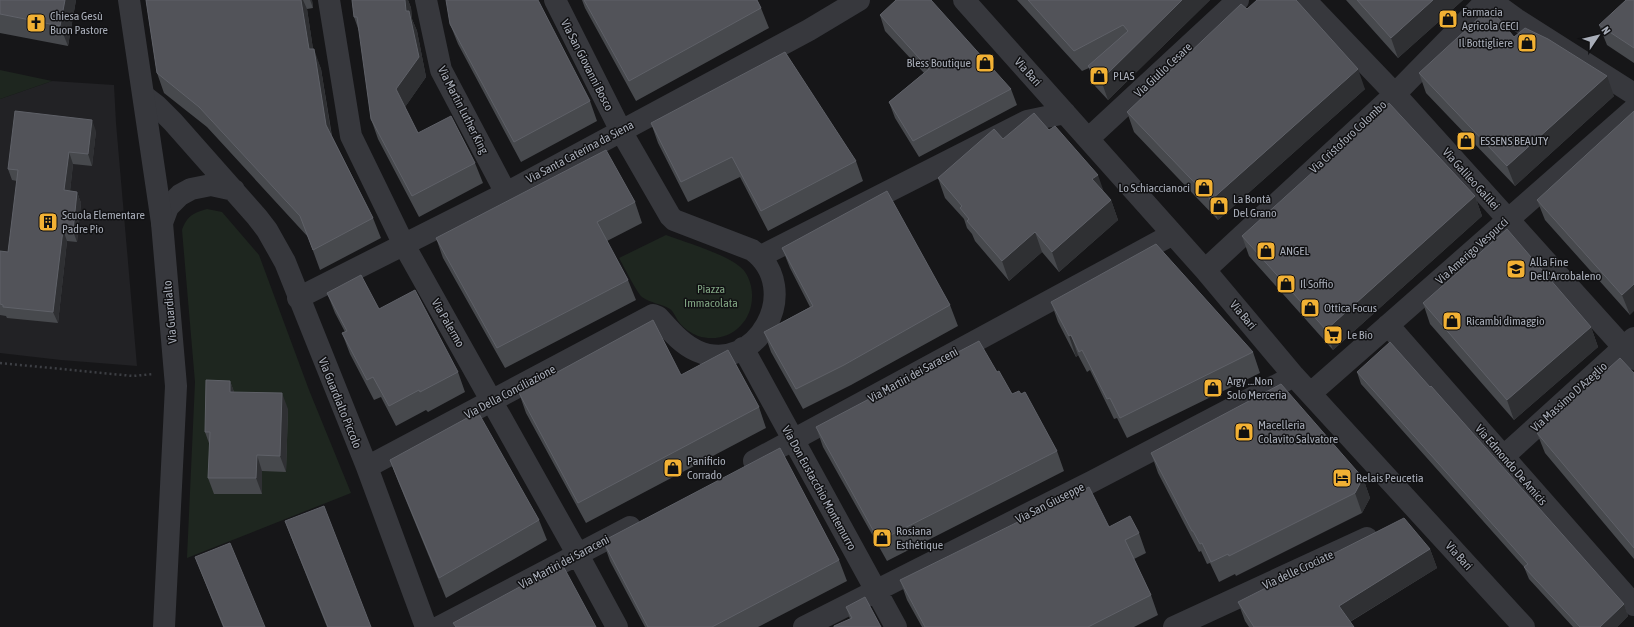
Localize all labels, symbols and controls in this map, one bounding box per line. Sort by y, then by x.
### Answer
place label: Farmacia Agricola CECI [1462,5,1519,33]
shop icon: Farmacia Agricola CECI [1437,8,1459,30]
place label: Chiesa Gesù Buon Pastore [50,9,108,37]
church icon: Chiesa Gesù Buon Pastore [25,12,47,34]
north arrow [1578,16,1618,56]
street label: Via San Giovanni Bosco [558,17,616,113]
text: N [1599,24,1613,36]
shop icon: Il Bottigliere [1516,32,1538,54]
place label: Il Bottigliere [1459,36,1513,50]
street label: Via Giulio Cesare [1131,40,1195,100]
shop icon: Bless Boutique [974,52,996,74]
street label: Via Bari [1012,55,1044,89]
place label: Bless Boutique [906,56,971,70]
street label: Via Martin Luther King [435,64,492,157]
shop icon: PLAS [1088,65,1110,87]
place label: PLAS [1113,69,1134,83]
street label: Via Cristoforo Colombo [1307,97,1390,176]
street label: Via Santa Caterina da Siena [524,118,636,186]
shop icon: ESSENS BEAUTY [1455,130,1477,152]
place label: ESSENS BEAUTY [1480,134,1549,148]
street label: Via Galileo Galilei [1439,145,1503,213]
shop icon: Lo Schiaccianoci [1193,177,1215,199]
place label: Lo Schiaccianoci [1119,181,1190,195]
place label: La Bontà Del Grano [1233,192,1277,220]
shop icon: La Bontà Del Grano [1208,195,1230,217]
place label: Scuola Elementare Padre Pio [62,208,145,236]
building icon: Scuola Elementare Padre Pio [37,211,59,233]
street label: Via Amerigo Vespucci [1433,215,1511,287]
shop icon: ANGEL [1255,240,1277,262]
place label: ANGEL [1280,244,1309,258]
place label: Alla Fine Dell'Arcobaleno [1530,255,1602,283]
school or university icon: Alla Fine Dell'Arcobaleno [1505,258,1527,280]
shop icon: Il Soffio [1275,273,1297,295]
place label: Il Soffio [1300,277,1334,291]
street label: Via Guardialto [160,279,180,344]
park label: Piazza Immacolata [684,282,738,310]
street label: Via Palermo [429,296,468,350]
shop icon: Ottica Focus [1299,297,1321,319]
street label: Via Bari [1227,298,1259,332]
place label: Ottica Focus [1324,301,1377,315]
shop icon: Ricambi dimaggio [1441,310,1463,332]
place label: Ricambi dimaggio [1466,314,1545,328]
supermarket icon: Le Bio [1322,324,1344,346]
place label: Le Bio [1347,328,1373,342]
street label: Via Martiri dei Saraceni [866,344,960,406]
street label: Via Guardialto Piccolo [315,356,365,451]
street label: Via Massimo D'Azeglio [1528,359,1610,435]
street label: Via Della Conciliazione [462,362,558,422]
place label: Argy ...Non Solo Merceria [1227,374,1287,402]
shop icon: Argy ...Non Solo Merceria [1202,377,1224,399]
place label: Macelleria Colavito Salvatore [1258,418,1338,446]
shop icon: Macelleria Colavito Salvatore [1233,421,1255,443]
street label: Via Edmondo De Amicis [1472,422,1550,508]
street label: Via Don Eustacchio Montemurro [779,423,859,553]
place label: Panificio Corrado [687,454,726,482]
shop icon: Panificio Corrado [662,457,684,479]
hotel icon: Relais Peucetia [1331,467,1353,489]
place label: Relais Peucetia [1356,471,1424,485]
street label: Via San Giuseppe [1013,480,1087,526]
place label: Rosiana Esthétique [896,524,943,552]
shop icon: Rosiana Esthétique [871,527,893,549]
street label: Via Martiri dei Saraceni [516,532,612,592]
street label: Via Bari [1443,539,1475,573]
street label: Via delle Crociate [1260,547,1336,593]

